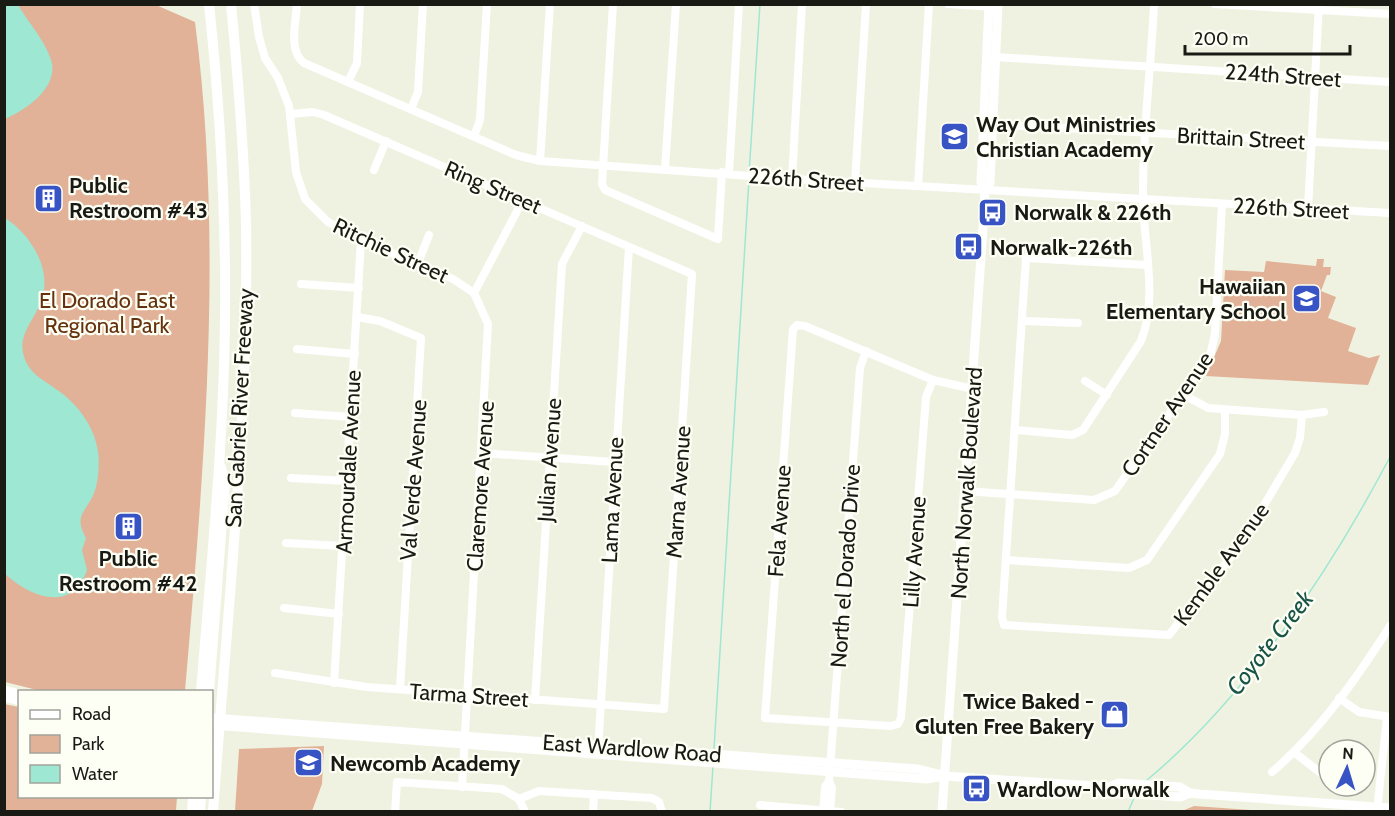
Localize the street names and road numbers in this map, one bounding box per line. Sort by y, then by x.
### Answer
street label: 224th Street [1224,58,1343,93]
street label: Brittain Street [1176,122,1306,155]
street label: Ring Street [440,155,546,220]
street label: 226th Street [747,162,866,197]
street label: 226th Street [1232,192,1350,225]
street label: Ritchie Street [329,212,453,289]
street label: San Gabriel River Freeway [220,288,259,528]
street label: Cortner Avenue [1116,347,1219,482]
street label: North Norwalk Boulevard [945,366,988,600]
street label: Armourdale Avenue [330,369,367,555]
street label: Julian Avenue [532,397,567,524]
street label: Val Verde Avenue [394,399,433,562]
street label: Claremore Avenue [461,400,500,572]
street label: Marna Avenue [660,425,697,559]
street label: Lama Avenue [596,436,629,564]
street label: North el Dorado Drive [825,463,866,669]
street label: Fela Avenue [762,464,797,578]
street label: Lilly Avenue [897,495,932,609]
street label: Kemble Avenue [1168,497,1275,631]
street label: Tarma Street [409,678,530,713]
street label: East Wardlow Road [542,729,722,768]

